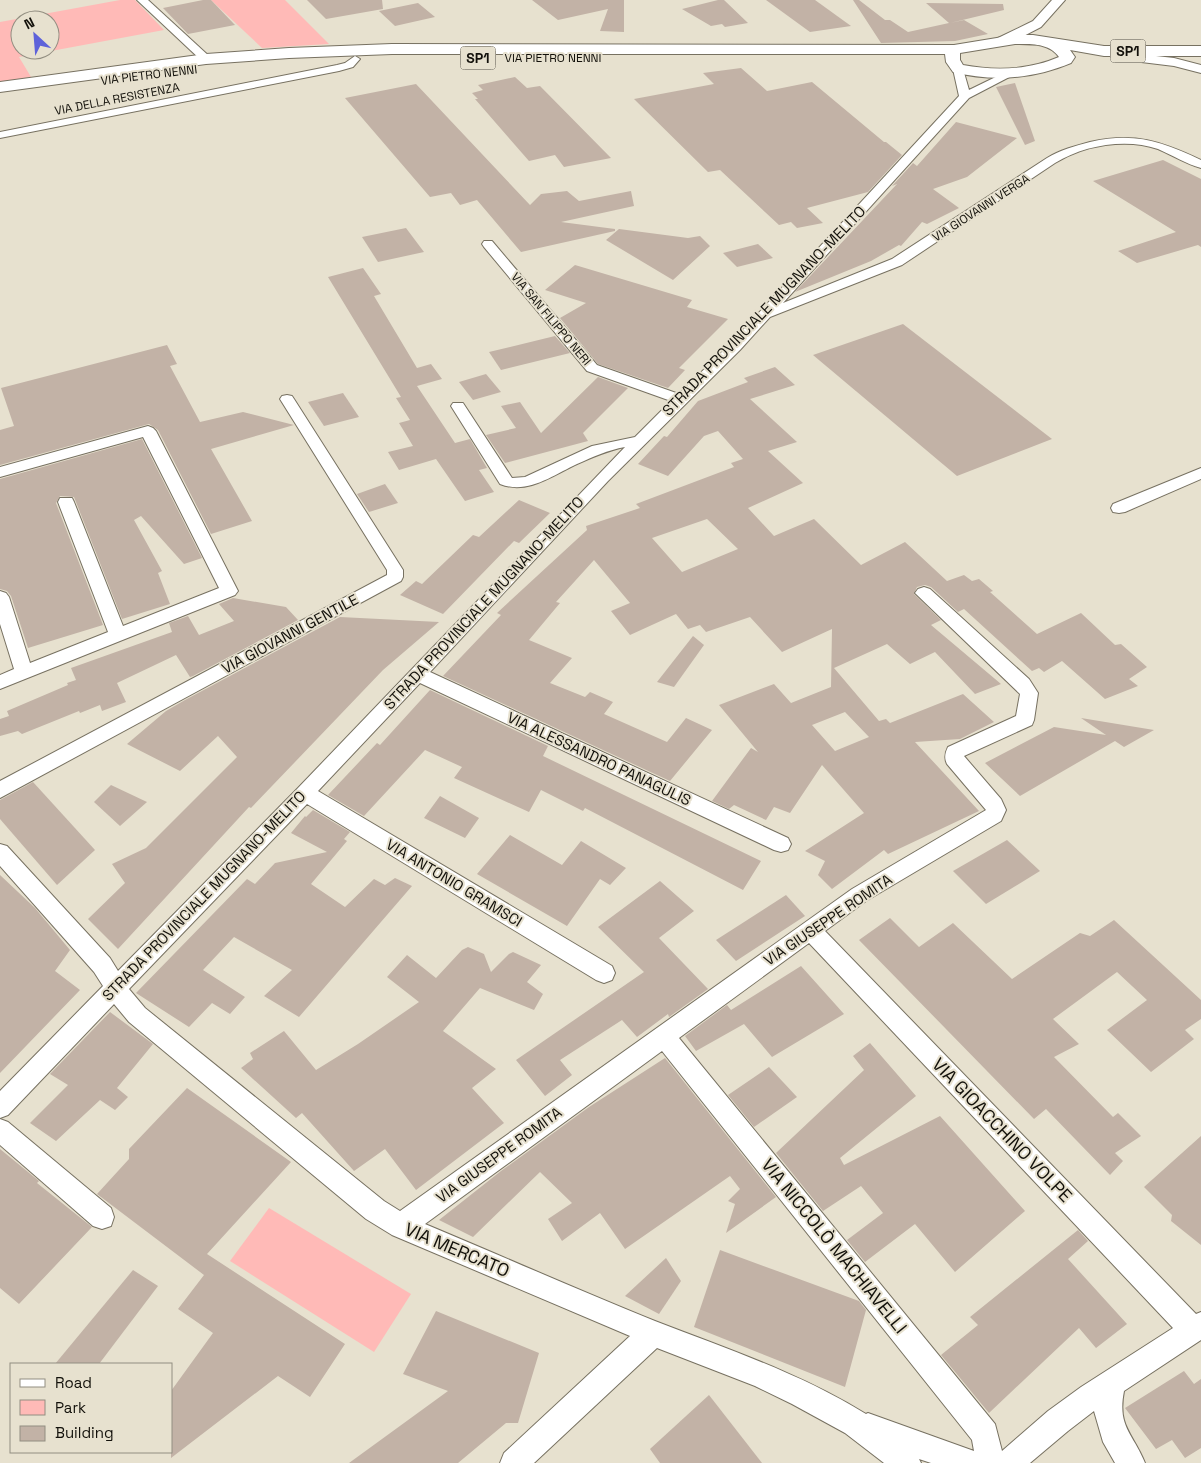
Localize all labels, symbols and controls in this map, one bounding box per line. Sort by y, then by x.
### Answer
north arrow [10,10,60,60]
text: N [21,13,37,33]
road number: SP1 [1110,40,1146,62]
road number: SP1 [460,46,496,70]
street label: VIA PIETRO NENNI [504,50,602,66]
street label: VIA PIETRO NENNI [100,61,198,89]
street label: VIA DELLA RESISTENZA [53,79,181,119]
street label: VIA GIOVANNI VERGA [929,170,1033,245]
street label: STRADA PROVINCIALE MUGNANO-MELITO [658,202,869,420]
street label: VIA SAN FILIPPO NERI [507,269,595,369]
street label: STRADA PROVINCIALE MUGNANO-MELITO [380,492,588,713]
street label: VIA GIOVANNI GENTILE [218,589,361,678]
street label: VIA ALESSANDRO PANAGULIS [504,708,694,810]
street label: STRADA PROVINCIALE MUGNANO-MELITO [98,787,309,1005]
street label: VIA ANTONIO GRAMSCI [383,834,526,931]
street label: VIA GIUSEPPE ROMITA [760,869,896,970]
street label: VIA GIOACCHINO VOLPE [927,1053,1077,1207]
street label: VIA GIUSEPPE ROMITA [432,1102,566,1207]
street label: VIA NICCOLÒ MACHIAVELLI [757,1153,912,1338]
street label: VIA MERCATO [401,1217,513,1282]
legend [10,1363,172,1453]
text: Road [55,1373,92,1392]
text: Park [55,1398,86,1417]
text: Building [55,1423,114,1442]

